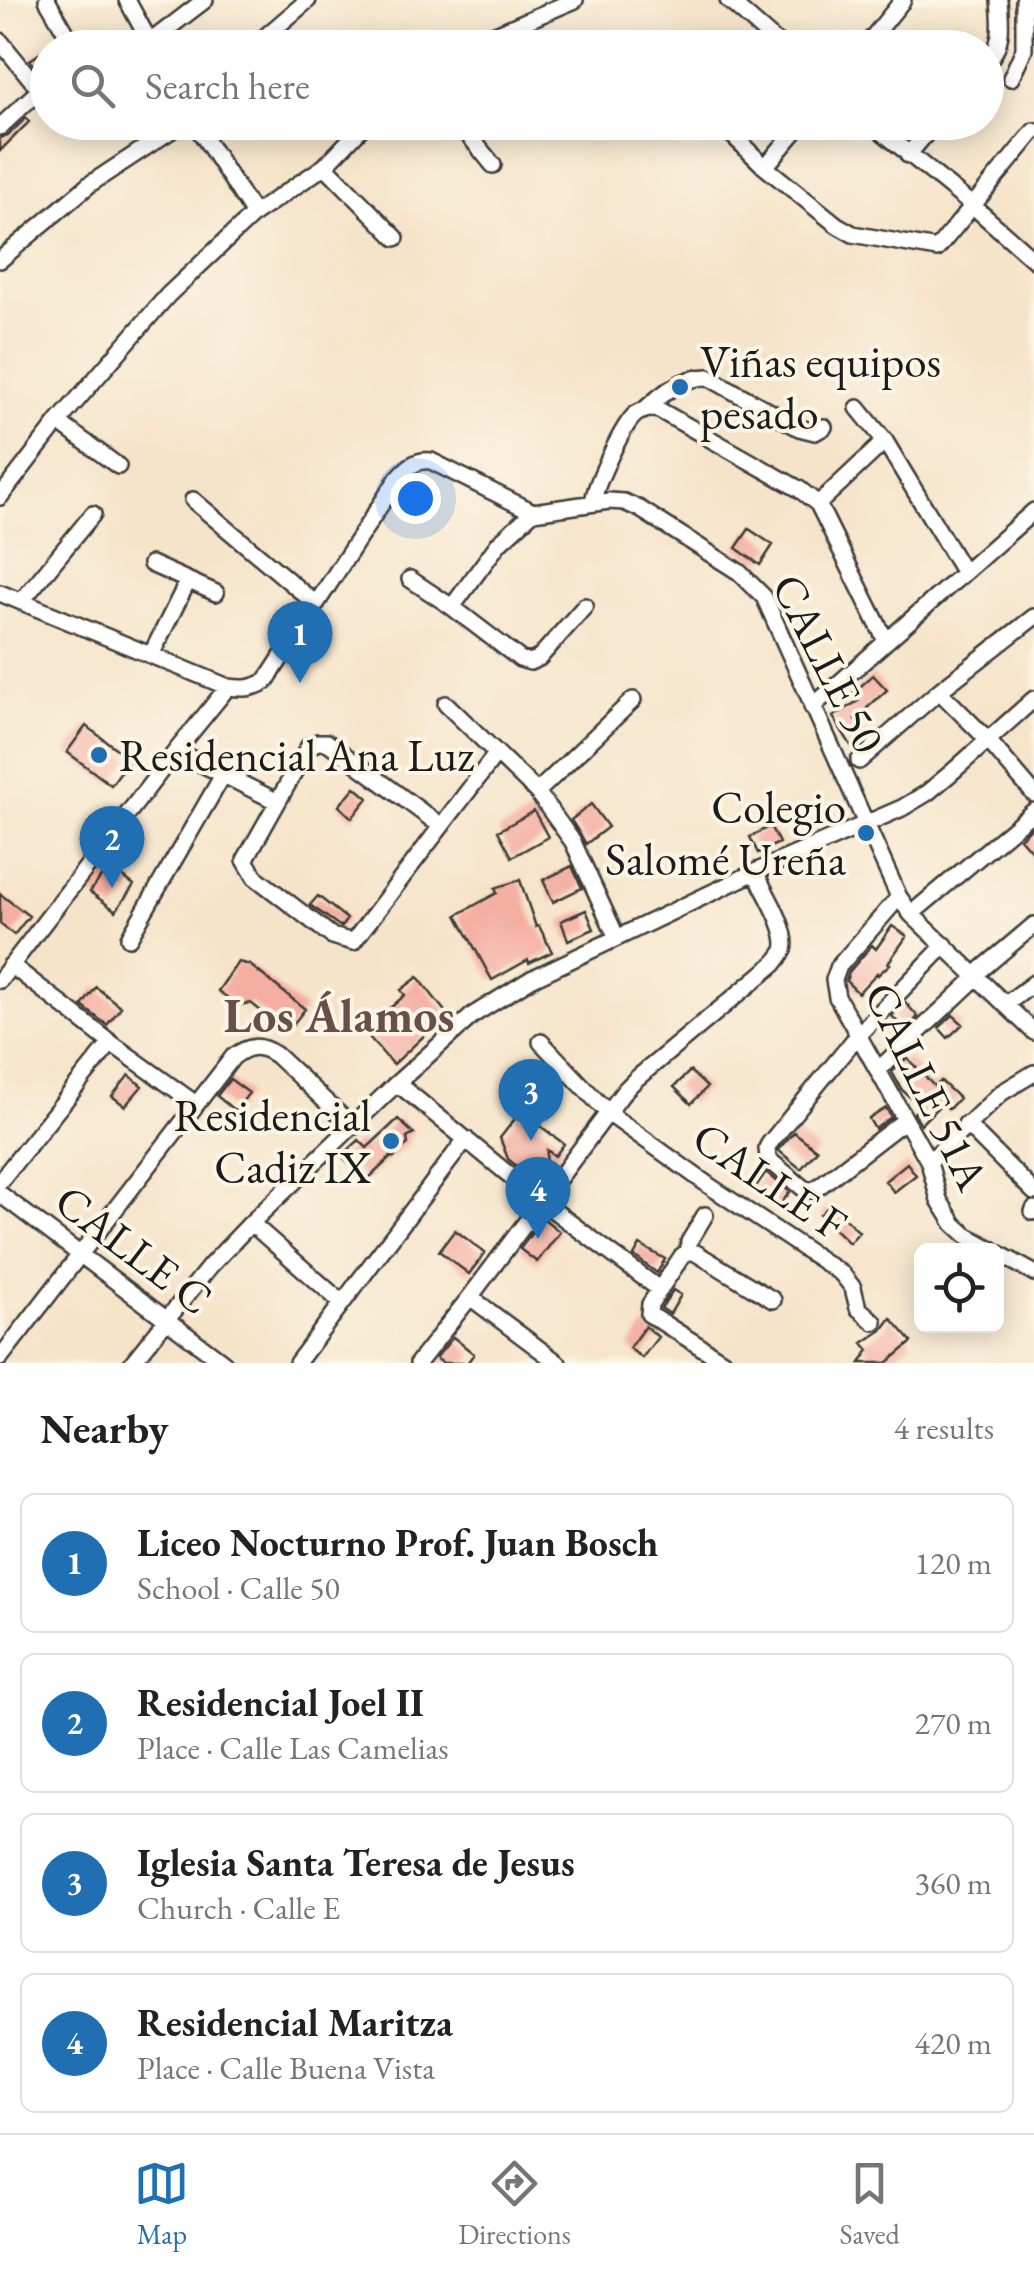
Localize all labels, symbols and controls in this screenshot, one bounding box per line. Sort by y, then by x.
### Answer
search box [30,30,1004,140]
icon: search [65,58,120,113]
text: Search here [145,61,310,110]
place label: Viñas equipos pesado [700,332,941,442]
marker: Viñas equipos pesado [669,376,691,398]
your location [390,473,441,524]
street label: CALLE 50 [759,564,899,762]
pin: 1 [268,600,332,683]
place label: Residencial Ana Luz [119,726,474,784]
marker: Residencial Ana Luz [88,744,110,766]
place label: Colegio Salomé Ureña [605,778,846,888]
pin: 2 [80,806,144,888]
marker: Colegio Salomé Ureña [855,822,877,844]
street label: CALLE 51A [852,972,1003,1200]
district label: Los Álamos [223,984,455,1046]
pin: 3 [498,1058,564,1141]
place label: Residencial Cadiz IX [174,1086,371,1196]
street label: CALLE F [682,1108,858,1252]
marker: Residencial Cadiz IX [380,1130,402,1152]
pin: 4 [506,1156,570,1239]
street label: CALLE C [44,1171,224,1327]
map controls [914,1243,1004,1333]
button: locate [914,1243,1004,1333]
text: Nearby [40,1401,169,1456]
text: 4 results [894,1407,994,1449]
text: Liceo Nocturno Prof. Juan Bosch [137,1518,658,1567]
text: 1 [66,1542,83,1584]
text: 120 m [915,1542,992,1584]
text: School · Calle 50 [137,1567,340,1609]
text: Residencial Joel II [137,1678,424,1727]
text: 2 [66,1702,83,1744]
text: 270 m [915,1702,992,1744]
text: Place · Calle Las Camelias [137,1727,449,1769]
text: Iglesia Santa Teresa de Jesus [137,1838,575,1887]
text: 3 [66,1862,83,1904]
text: 360 m [915,1862,992,1904]
text: Church · Calle E [137,1887,340,1929]
text: Residencial Maritza [137,1998,453,2047]
text: 4 [66,2022,83,2064]
text: 420 m [915,2022,992,2064]
text: Place · Calle Buena Vista [137,2047,435,2089]
tab: Map [134,2156,189,2252]
tab: Directions [458,2156,571,2252]
tab: Saved [840,2156,900,2252]

